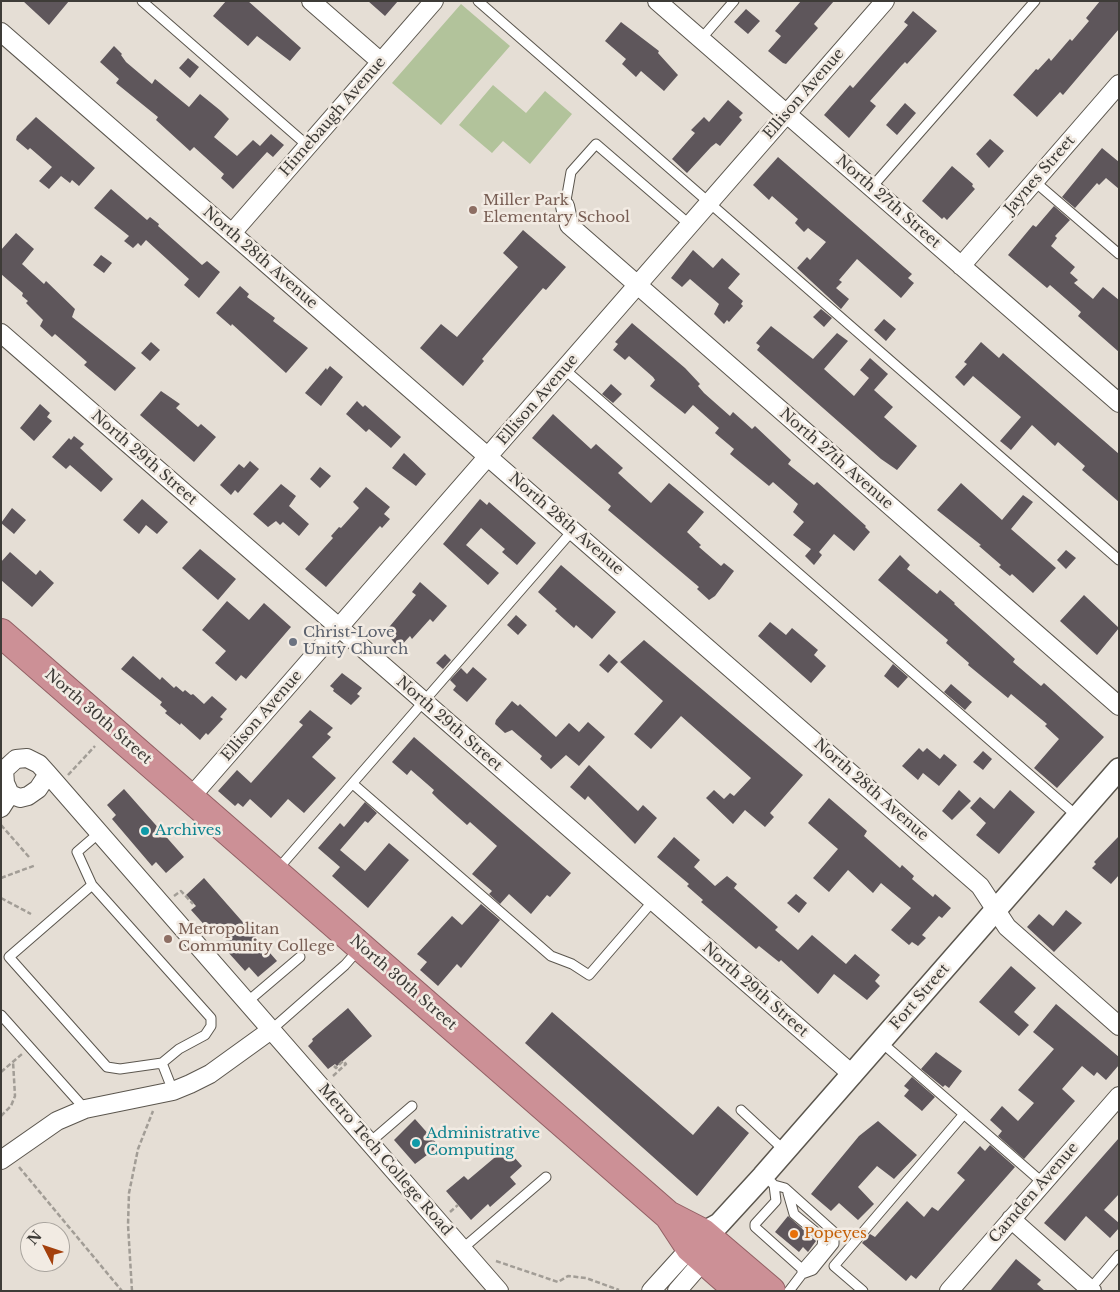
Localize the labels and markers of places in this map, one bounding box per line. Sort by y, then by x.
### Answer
place label: Miller Park Elementary School [483,192,630,227]
marker: Miller Park Elementary School [467,204,479,216]
place label: Christ-Love Unity Church [303,624,408,659]
marker: Christ-Love Unity Church [287,636,299,648]
place label: Archives [155,822,221,840]
marker: Archives [139,825,151,837]
place label: Metropolitan Community College [178,921,335,956]
marker: Metropolitan Community College [162,933,174,945]
place label: Administrative Computing [426,1125,540,1160]
marker: Administrative Computing [410,1137,422,1149]
place label: Popeyes [804,1225,867,1243]
marker: Popeyes [788,1228,800,1240]

